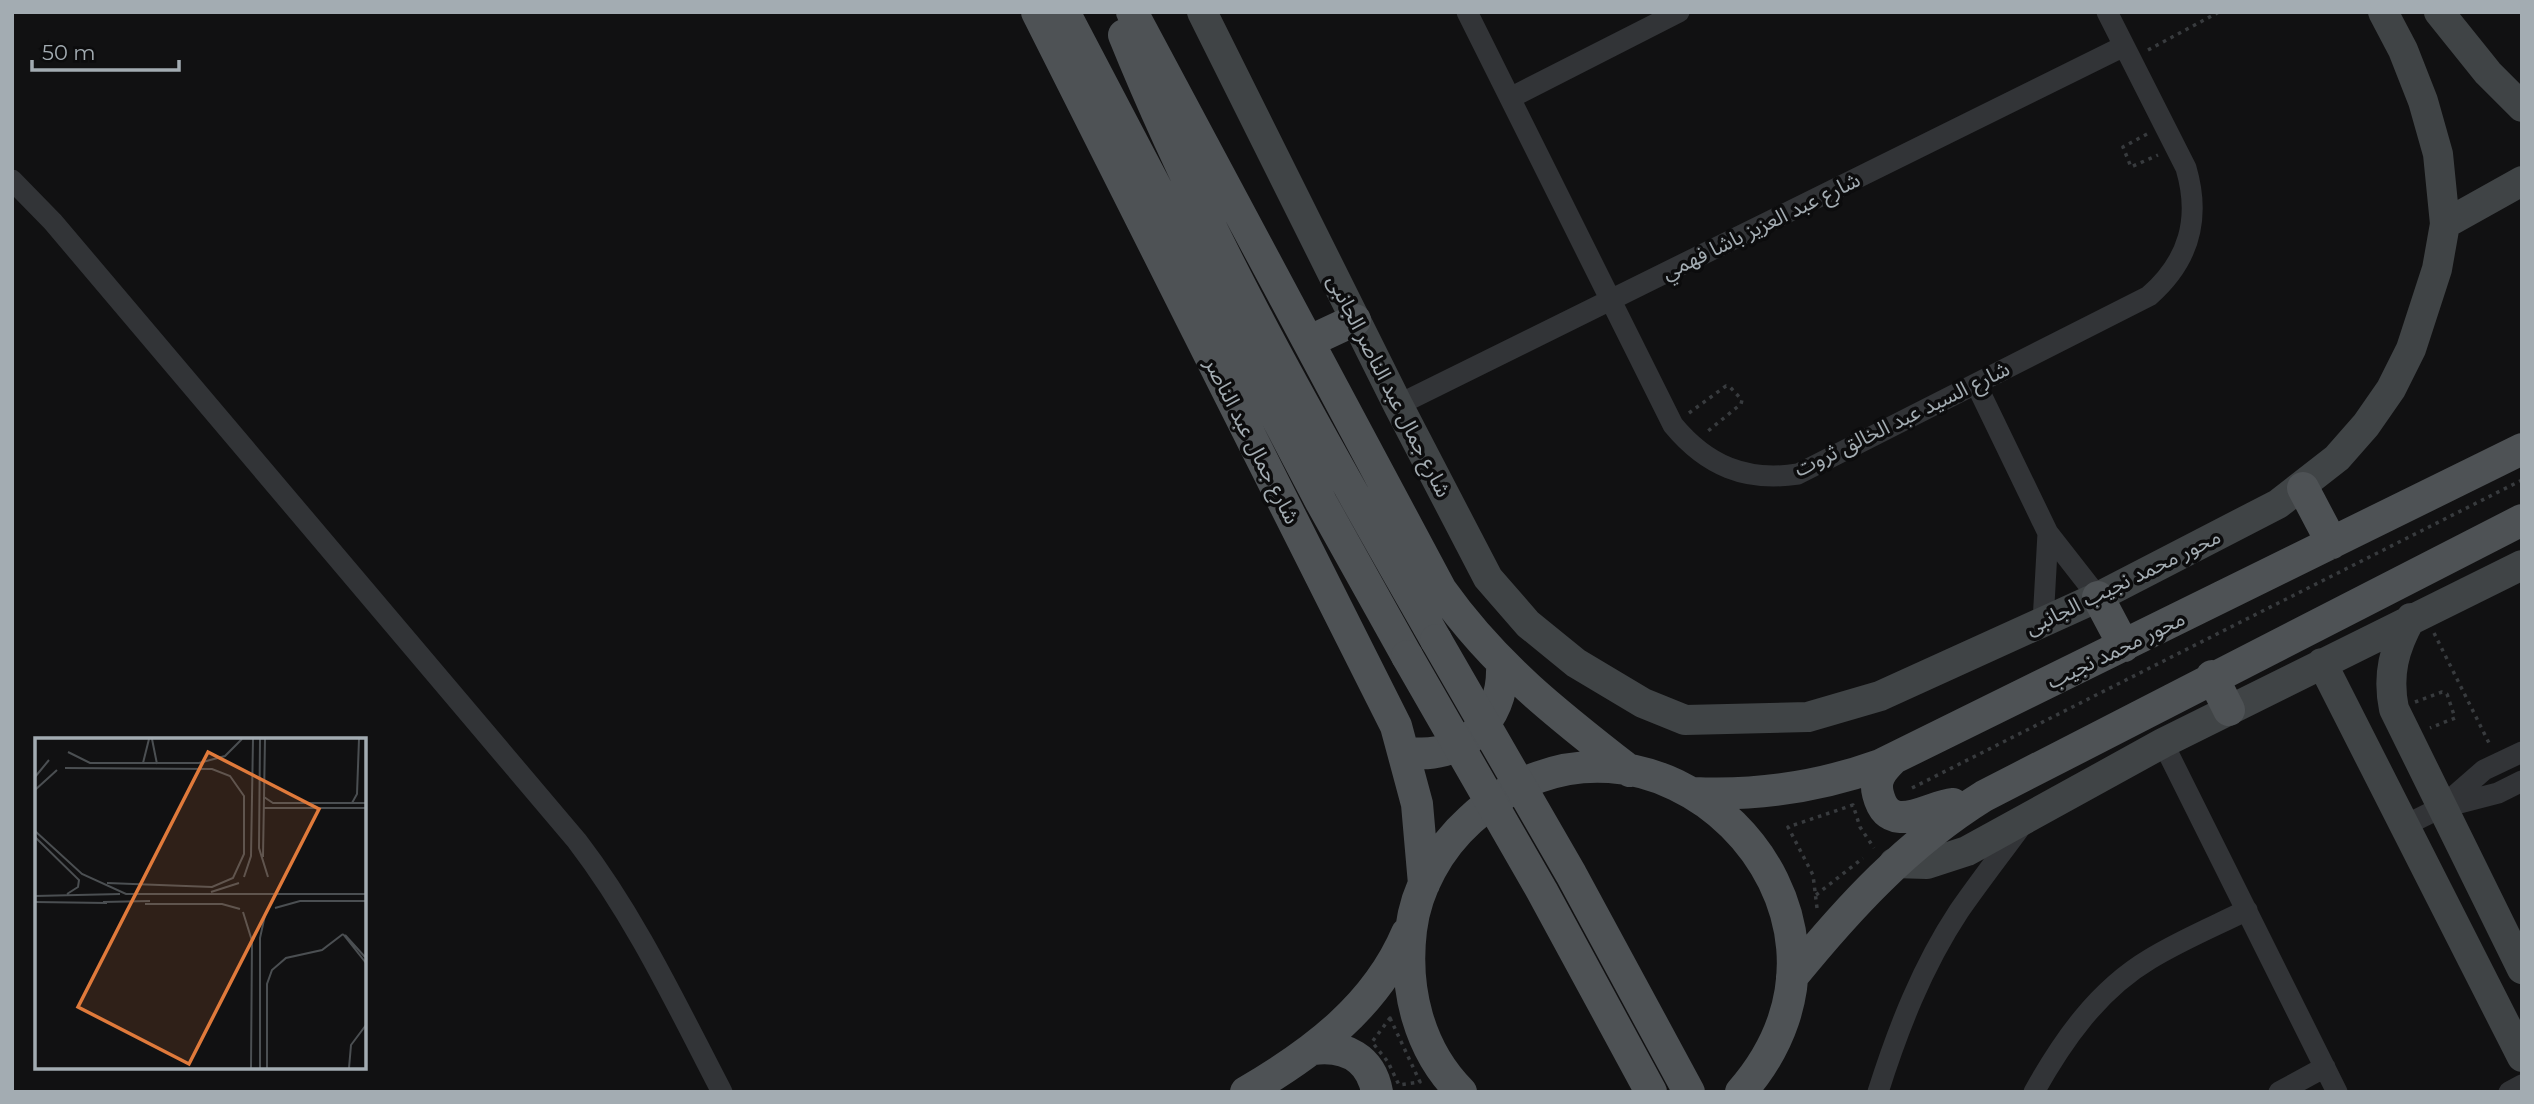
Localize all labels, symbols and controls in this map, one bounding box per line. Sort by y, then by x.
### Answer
scale bar [32,28,178,72]
text: 50 m [42,40,96,65]
street label: شارع عبد العزيز باشا فهمي [1658,167,1866,288]
street label: شارع جمال عبد الناصر الجانبى [1320,270,1457,503]
street label: شارع جمال عبد الناصر [1197,353,1305,529]
street label: شارع السيد عبد الخالق ثروت [1790,355,2015,484]
street label: محور محمد نجيب الجانبى [2021,523,2225,640]
street label: محور محمد نجيب [2043,605,2189,694]
inset map [35,738,366,1069]

